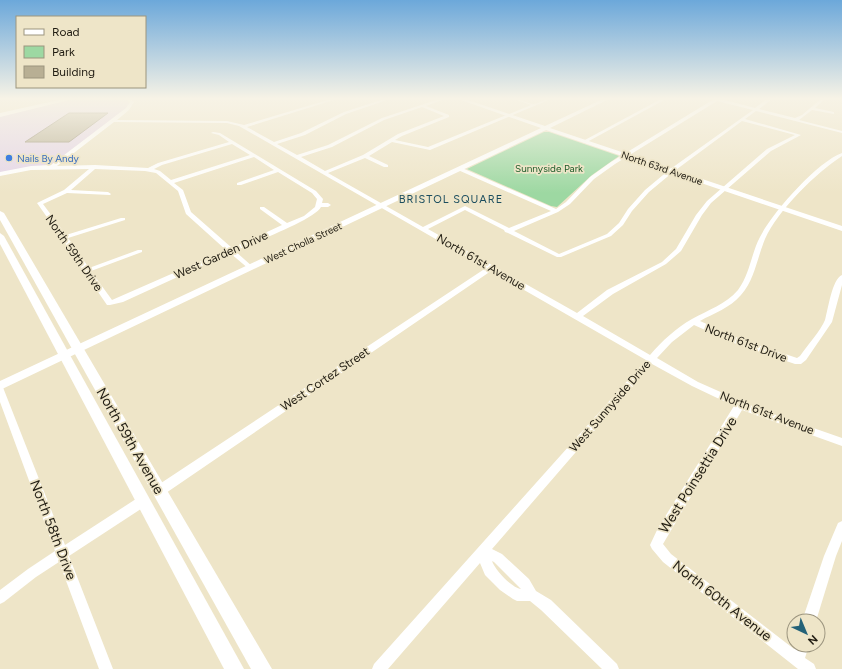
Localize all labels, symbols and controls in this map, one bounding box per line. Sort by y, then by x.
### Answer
legend [16,16,146,88]
text: Road [52,25,80,39]
text: Park [52,45,75,59]
text: Building [52,65,95,79]
street label: North 63rd Avenue [620,148,705,188]
place label: Nails By Andy [17,152,80,165]
marker: Nails By Andy [4,153,14,163]
park label: Sunnyside Park [515,162,583,175]
district label: BRISTOL SQUARE [399,193,503,206]
street label: North 59th Drive [42,212,106,294]
street label: West Cholla Street [262,219,344,267]
street label: West Garden Drive [172,228,270,282]
street label: North 61st Avenue [434,231,528,293]
street label: North 61st Drive [703,321,790,365]
street label: West Cortez Street [278,344,372,414]
street label: West Sunnyside Drive [566,357,654,455]
street label: North 59th Avenue [93,385,168,498]
street label: North 61st Avenue [718,389,817,438]
street label: West Poinsettia Drive [655,413,741,536]
street label: North 58th Drive [26,478,80,583]
street label: North 60th Avenue [669,557,775,645]
north arrow [786,613,826,653]
text: N [805,632,820,647]

